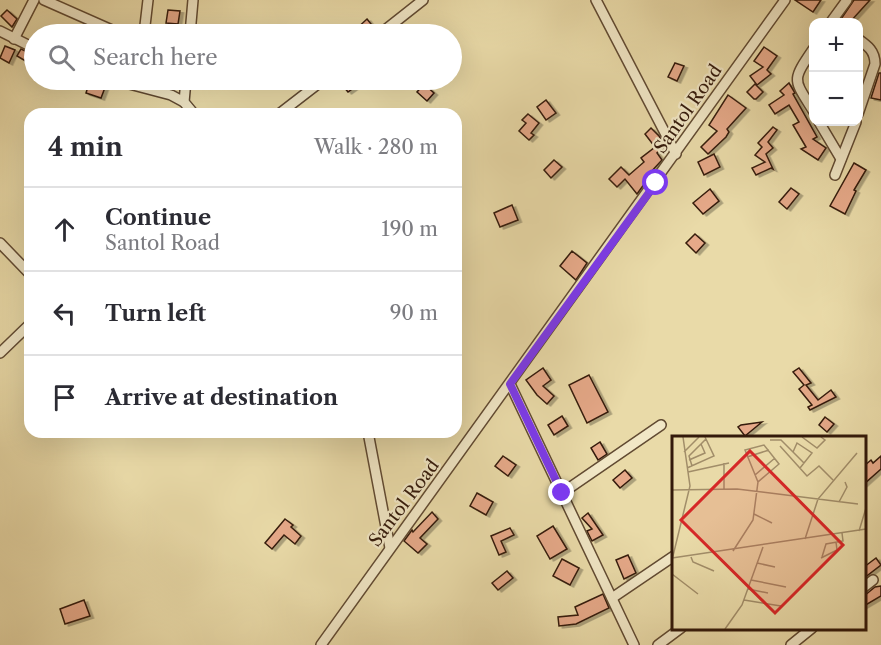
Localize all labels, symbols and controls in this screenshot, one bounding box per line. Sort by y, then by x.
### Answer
map controls [809,18,863,126]
button: + [809,18,863,72]
search box [24,24,462,90]
icon: search [45,41,78,74]
text: Search here [93,44,218,71]
street label: Santol Road [649,60,727,158]
button: − [809,72,863,126]
text: 4 min [48,131,123,163]
text: Walk · 280 m [314,135,438,159]
route start [642,169,668,195]
text: Continue [105,204,211,231]
icon: ahead [48,213,81,246]
text: 190 m [381,217,438,241]
text: Santol Road [105,231,220,255]
icon: left [48,297,81,330]
text: Turn left [105,300,206,327]
text: 90 m [390,301,438,325]
icon: arrive [48,381,81,414]
text: Arrive at destination [105,384,338,411]
inset map [672,436,866,630]
street label: Santol Road [364,455,444,551]
route end [548,479,574,505]

